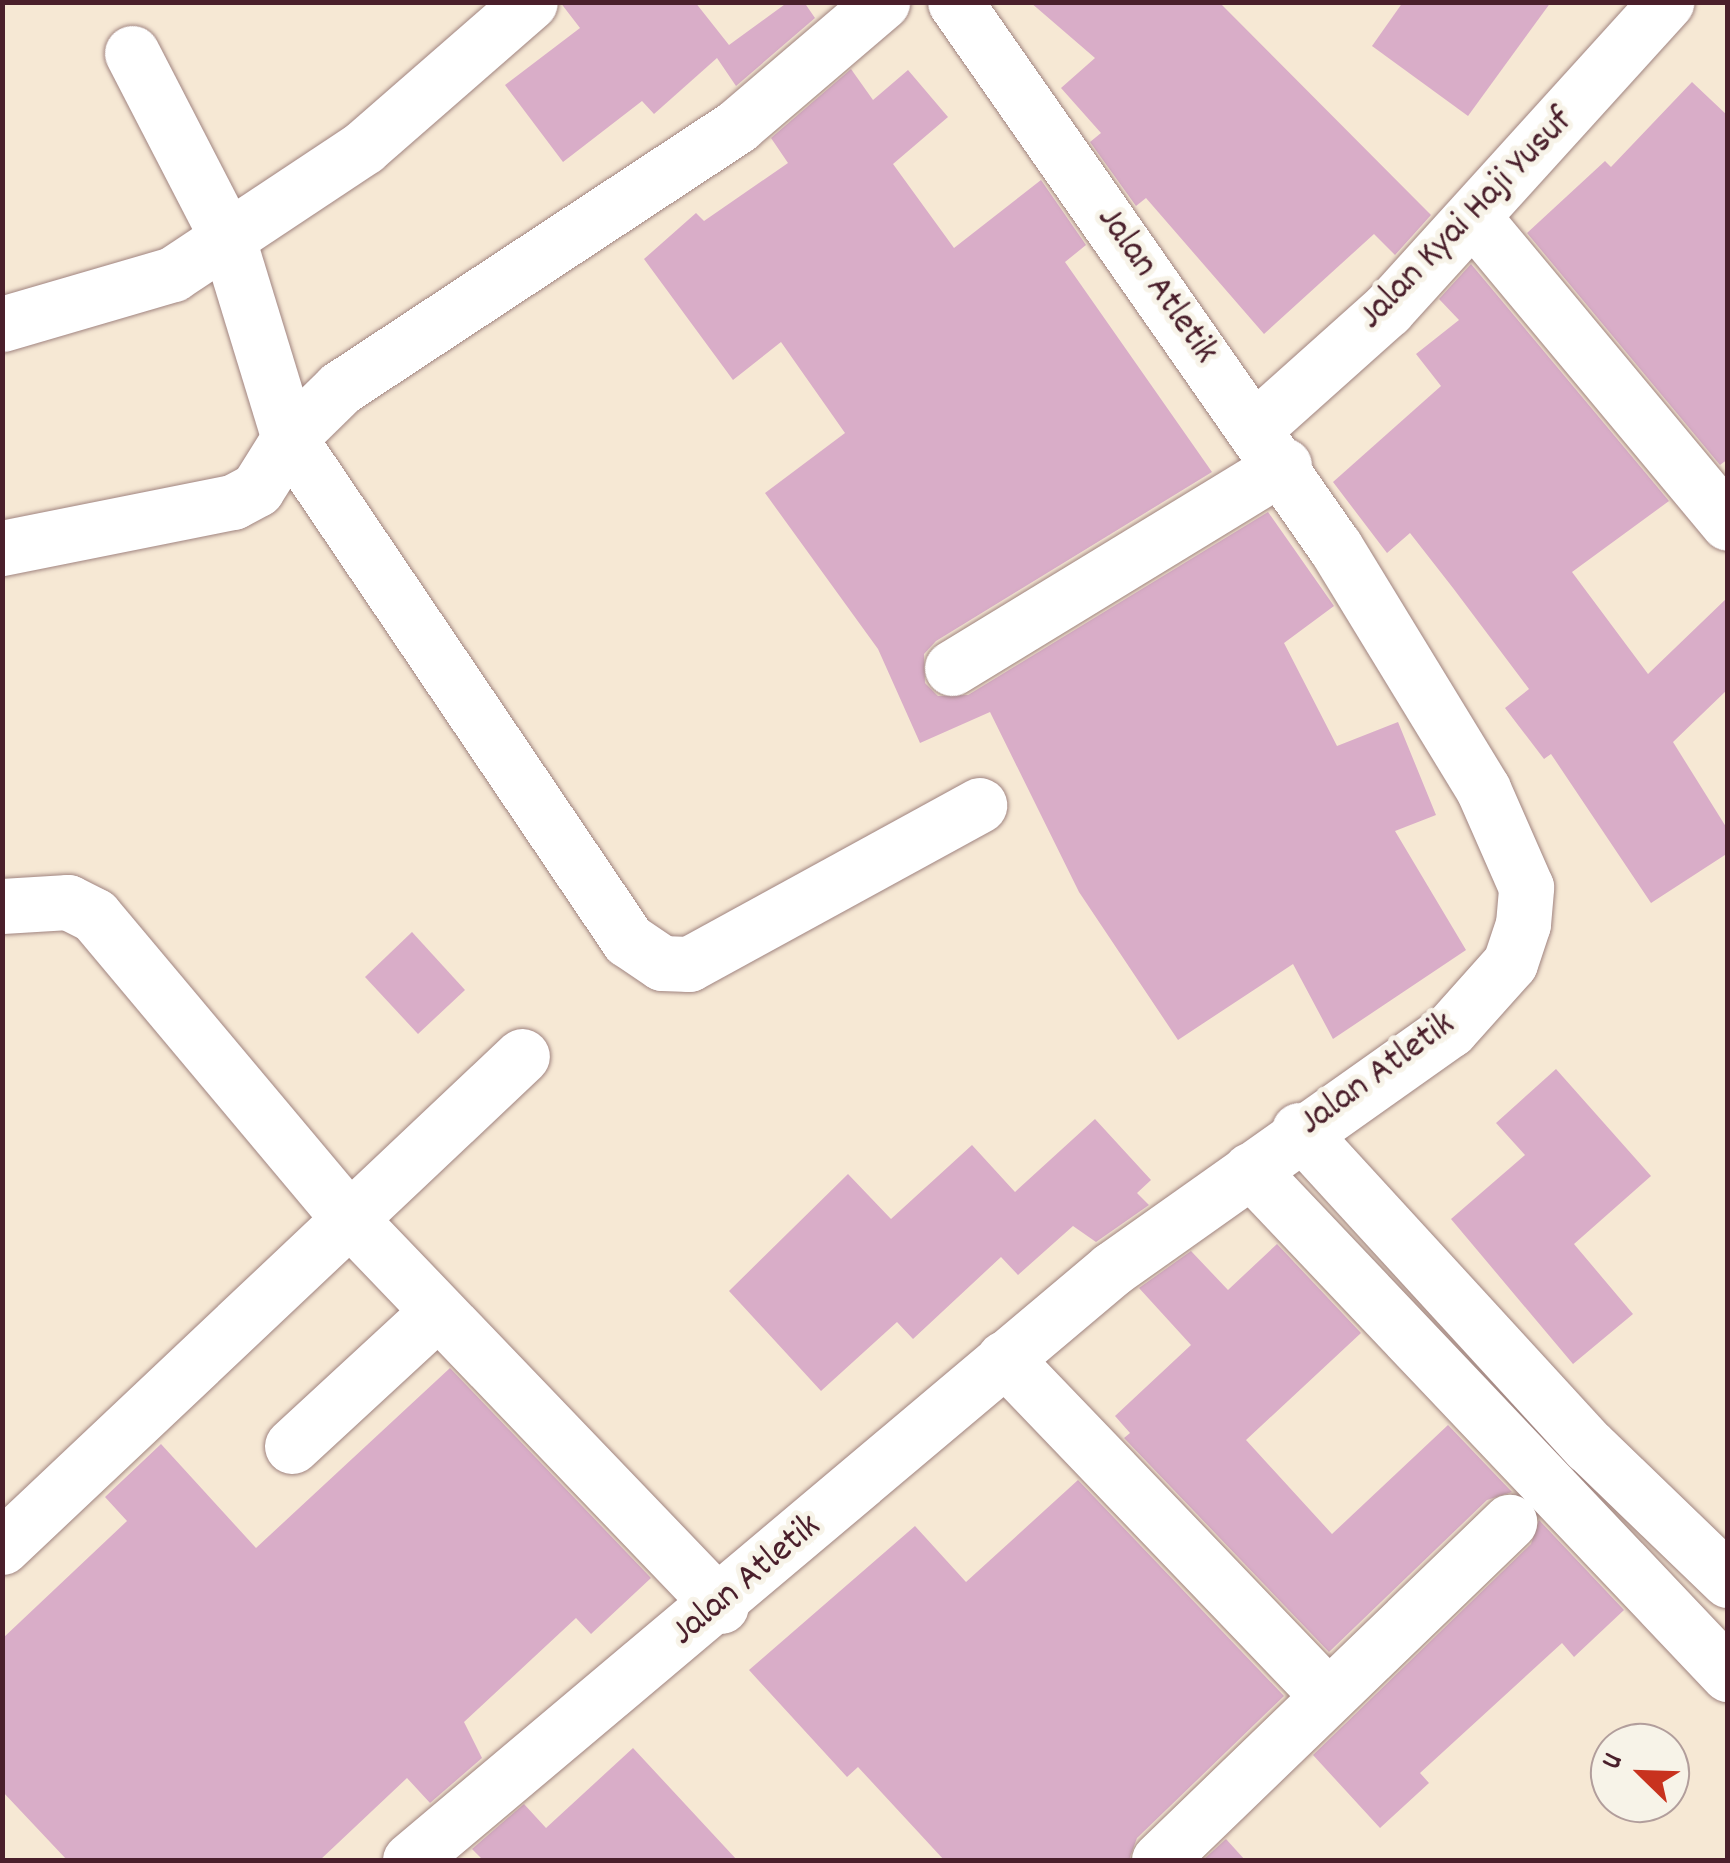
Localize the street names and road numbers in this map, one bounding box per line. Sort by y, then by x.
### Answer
street label: Jalan Kyai Haji Yusuf [1350,100,1584,340]
street label: Jalan Atletik [1085,198,1227,374]
street label: Jalan Atletik [1291,1003,1465,1147]
street label: Jalan Atletik [663,1505,831,1657]

